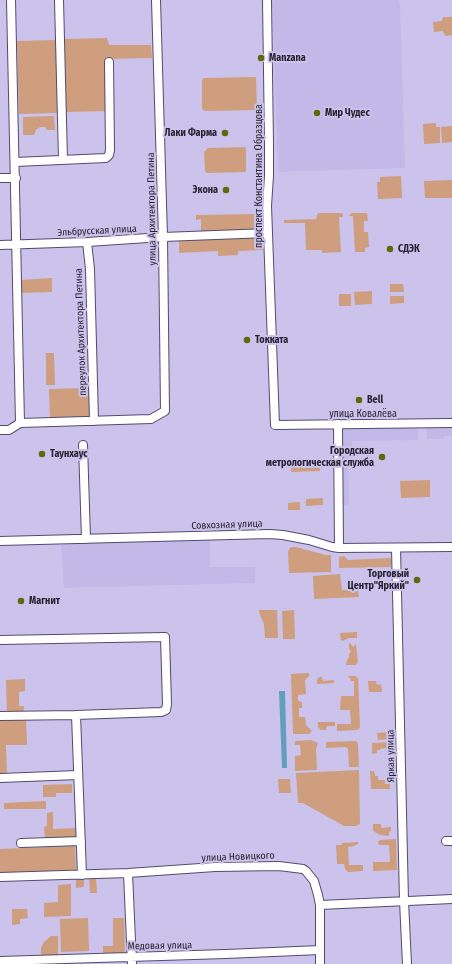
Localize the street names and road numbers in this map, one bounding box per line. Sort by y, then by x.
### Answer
street label: проспект Константина Образцова [253,104,265,248]
street label: улица Архитектора Петина [145,152,159,266]
street label: Эльбрусская улица [57,223,137,239]
street label: переулок Архитектора Петина [73,268,89,396]
street label: улица Ковалёва [329,408,397,420]
street label: Совхозная улица [191,518,263,532]
street label: Яркая улица [385,730,397,782]
street label: улица Новицкого [201,850,275,864]
street label: Медовая улица [128,939,192,953]

